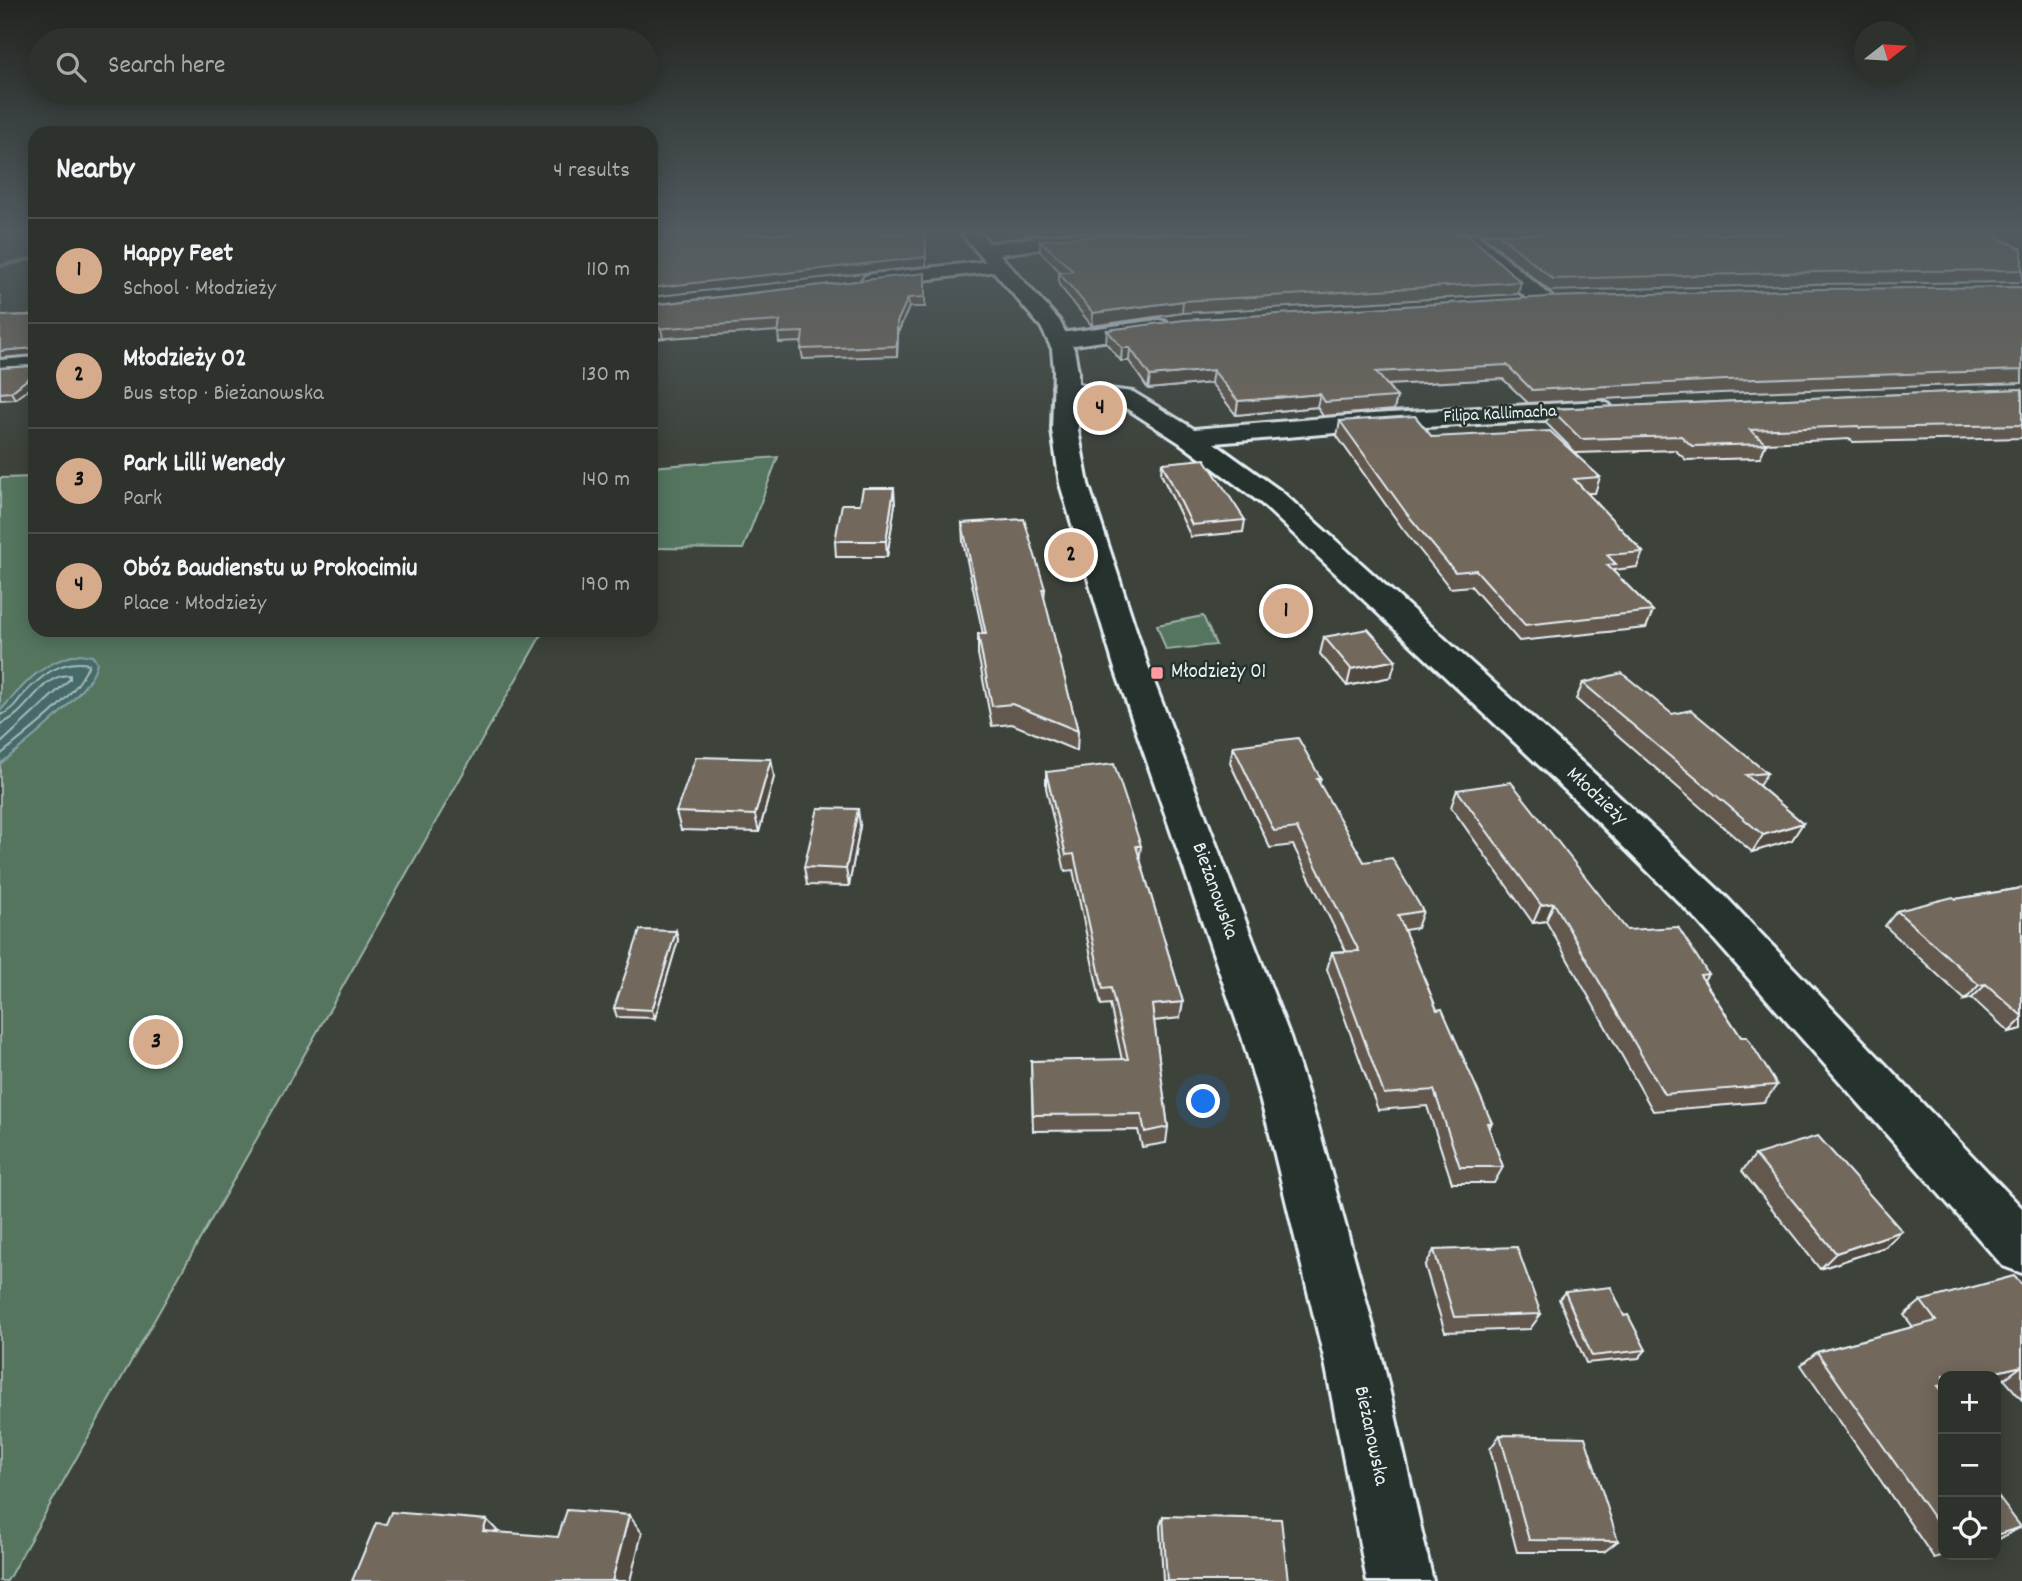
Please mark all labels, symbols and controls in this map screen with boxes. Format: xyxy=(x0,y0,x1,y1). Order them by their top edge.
north arrow xyxy=(1854,21,1917,84)
search box xyxy=(28,28,658,105)
icon: search xyxy=(52,48,90,86)
text: Search here xyxy=(108,48,226,85)
text: Nearby xyxy=(56,150,134,193)
text: 4 results xyxy=(553,155,630,188)
text: Happy Feet xyxy=(123,236,233,273)
text: 1 xyxy=(76,254,82,287)
text: 110 m xyxy=(586,254,630,287)
text: School · Młodzieży xyxy=(123,273,276,306)
text: Młodzieży 02 xyxy=(123,341,247,378)
text: 2 xyxy=(74,359,84,392)
text: 130 m xyxy=(581,359,630,392)
text: Bus stop · Bieżanowska xyxy=(123,378,324,411)
pin: 4 xyxy=(1077,382,1123,434)
street label: Filipa Kallimacha xyxy=(1443,400,1558,430)
text: Park Lilli Wenedy xyxy=(123,446,284,483)
text: 3 xyxy=(74,464,84,497)
text: 140 m xyxy=(582,464,630,497)
text: Park xyxy=(123,483,162,516)
pin: 2 xyxy=(1048,529,1094,581)
text: Obóz Baudienstu w Prokocimiu xyxy=(123,551,417,588)
text: 4 xyxy=(74,569,84,602)
text: 190 m xyxy=(581,569,630,602)
pin: 1 xyxy=(1263,585,1309,637)
text: Place · Młodzieży xyxy=(123,588,266,621)
place label: Młodzieży 01 xyxy=(1171,658,1266,688)
marker: Młodzieży 01 xyxy=(1149,665,1165,681)
street label: Młodzieży xyxy=(1559,761,1634,834)
street label: Bieżanowska xyxy=(1183,839,1246,945)
pin: 3 xyxy=(133,1016,179,1068)
your location xyxy=(1186,1084,1220,1118)
map controls xyxy=(1938,1371,2001,1560)
button: + xyxy=(1938,1371,2001,1434)
street label: Bieżanowska xyxy=(1345,1384,1395,1490)
button: − xyxy=(1938,1434,2001,1497)
button: locate xyxy=(1938,1497,2001,1560)

